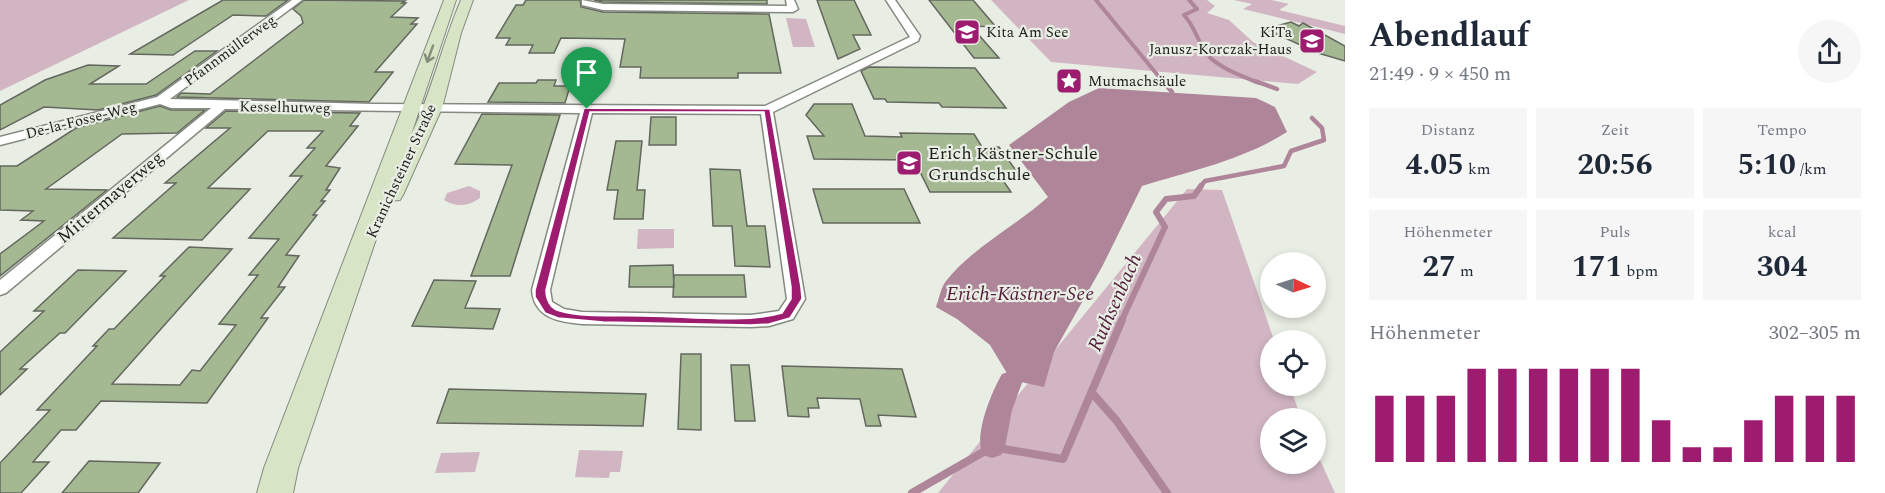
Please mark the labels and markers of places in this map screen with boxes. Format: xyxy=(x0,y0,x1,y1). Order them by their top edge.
school or university icon: Kita Am See xyxy=(952,17,982,47)
place label: Kita Am See xyxy=(986,21,1068,44)
place label: KiTa Janusz-Korczak-Haus xyxy=(1149,21,1293,61)
school or university icon: KiTa Janusz-Korczak-Haus xyxy=(1297,26,1327,56)
pin xyxy=(561,47,612,109)
place icon: Mutmachsäule xyxy=(1054,66,1084,96)
place label: Mutmachsäule xyxy=(1088,70,1186,93)
place label: Erich Kästner-Schule Grundschule xyxy=(928,140,1098,188)
school or university icon: Erich Kästner-Schule Grundschule xyxy=(894,148,924,178)

